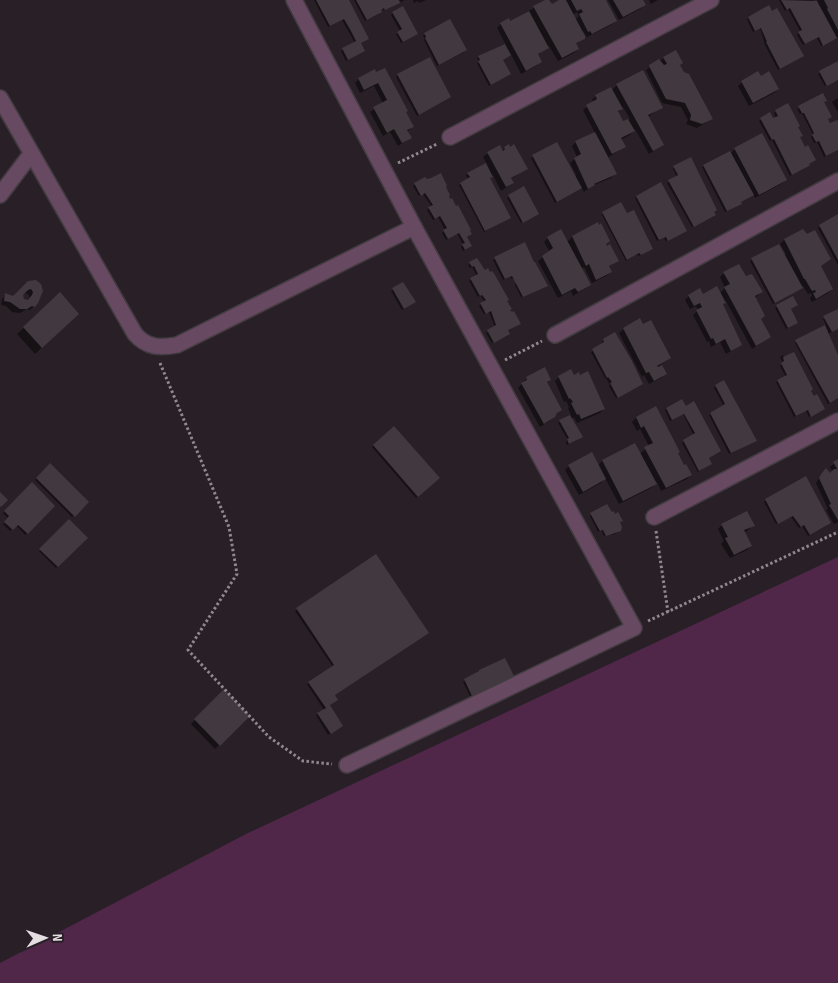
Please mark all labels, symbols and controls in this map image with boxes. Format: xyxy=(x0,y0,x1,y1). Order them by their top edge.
north arrow xyxy=(20,913,70,963)
text: N xyxy=(49,934,66,942)

